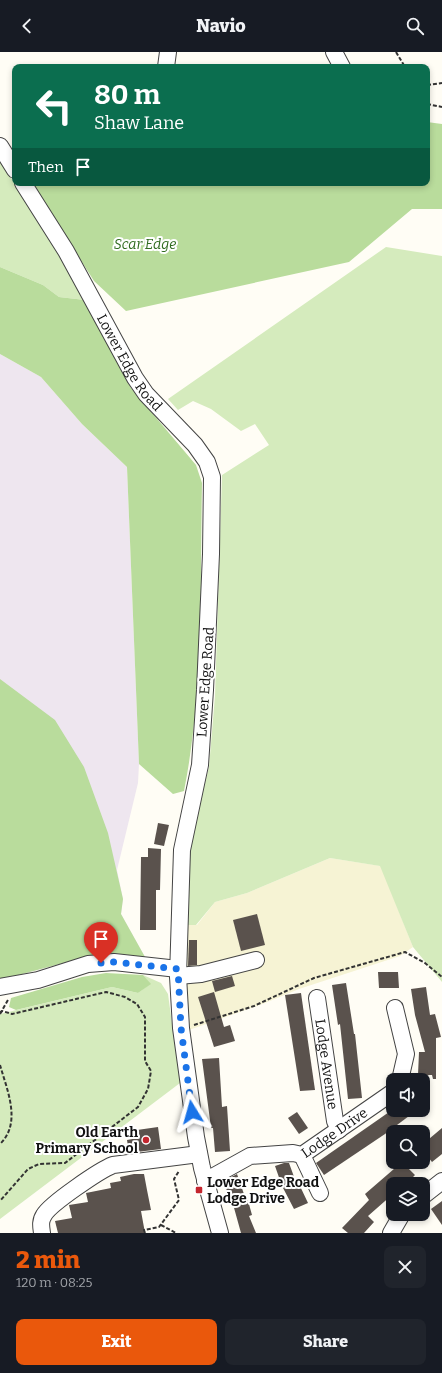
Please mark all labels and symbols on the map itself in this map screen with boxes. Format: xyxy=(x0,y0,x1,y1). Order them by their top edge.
park label: Scar Edge xyxy=(114,236,176,253)
street label: Lower Edge Road xyxy=(93,311,166,415)
street label: Lower Edge Road xyxy=(193,626,218,738)
pin xyxy=(84,922,118,963)
street label: Lodge Avenue xyxy=(311,1018,341,1111)
position arrow xyxy=(171,1091,213,1133)
street label: Lodge Drive xyxy=(298,1104,371,1162)
place label: Old Earth Primary School xyxy=(35,1124,139,1157)
marker: Old Earth Primary School xyxy=(141,1135,151,1145)
place label: Lower Edge Road Lodge Drive xyxy=(207,1174,320,1207)
marker: Lower Edge Road Lodge Drive xyxy=(194,1185,204,1195)

